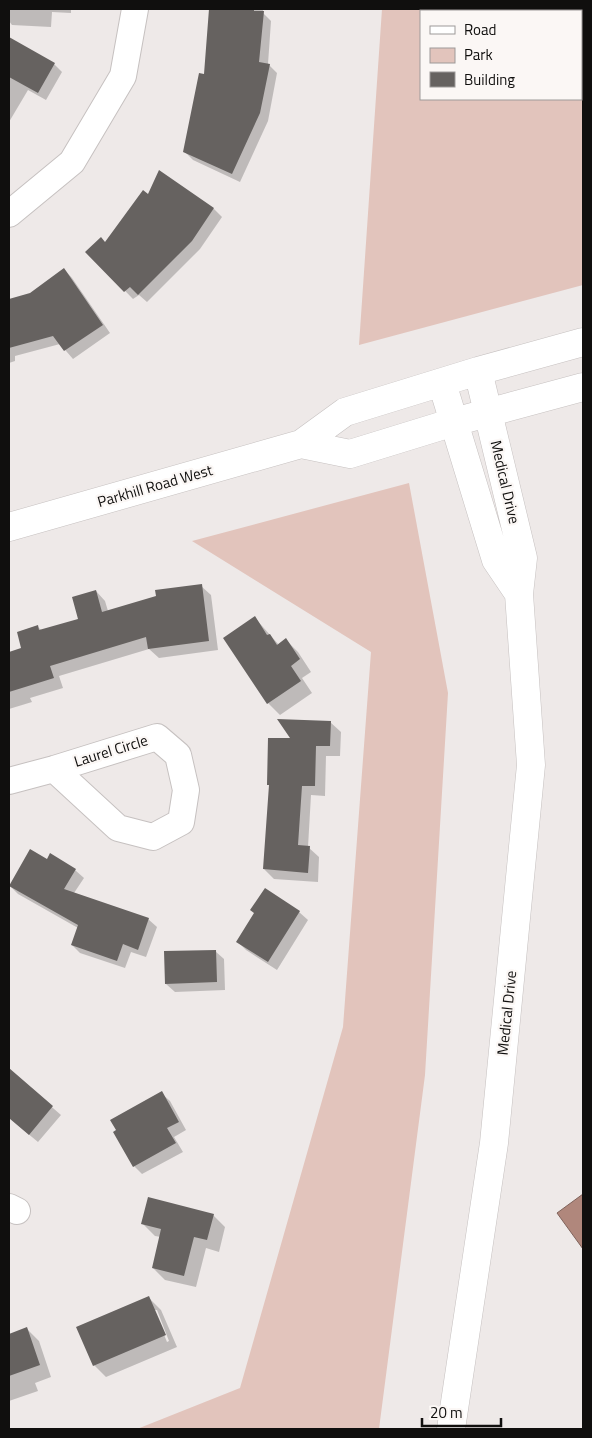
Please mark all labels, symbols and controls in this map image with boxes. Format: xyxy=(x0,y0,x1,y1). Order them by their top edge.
legend xyxy=(420,10,582,100)
text: Road xyxy=(464,18,496,41)
text: Park xyxy=(464,43,493,66)
text: Building xyxy=(464,68,515,91)
street label: Medical Drive xyxy=(485,438,526,526)
street label: Parkhill Road West xyxy=(95,458,216,513)
street label: Laurel Circle xyxy=(71,728,151,773)
street label: Medical Drive xyxy=(491,970,522,1056)
scale bar xyxy=(422,1396,501,1428)
text: 20 m xyxy=(430,1401,463,1424)

